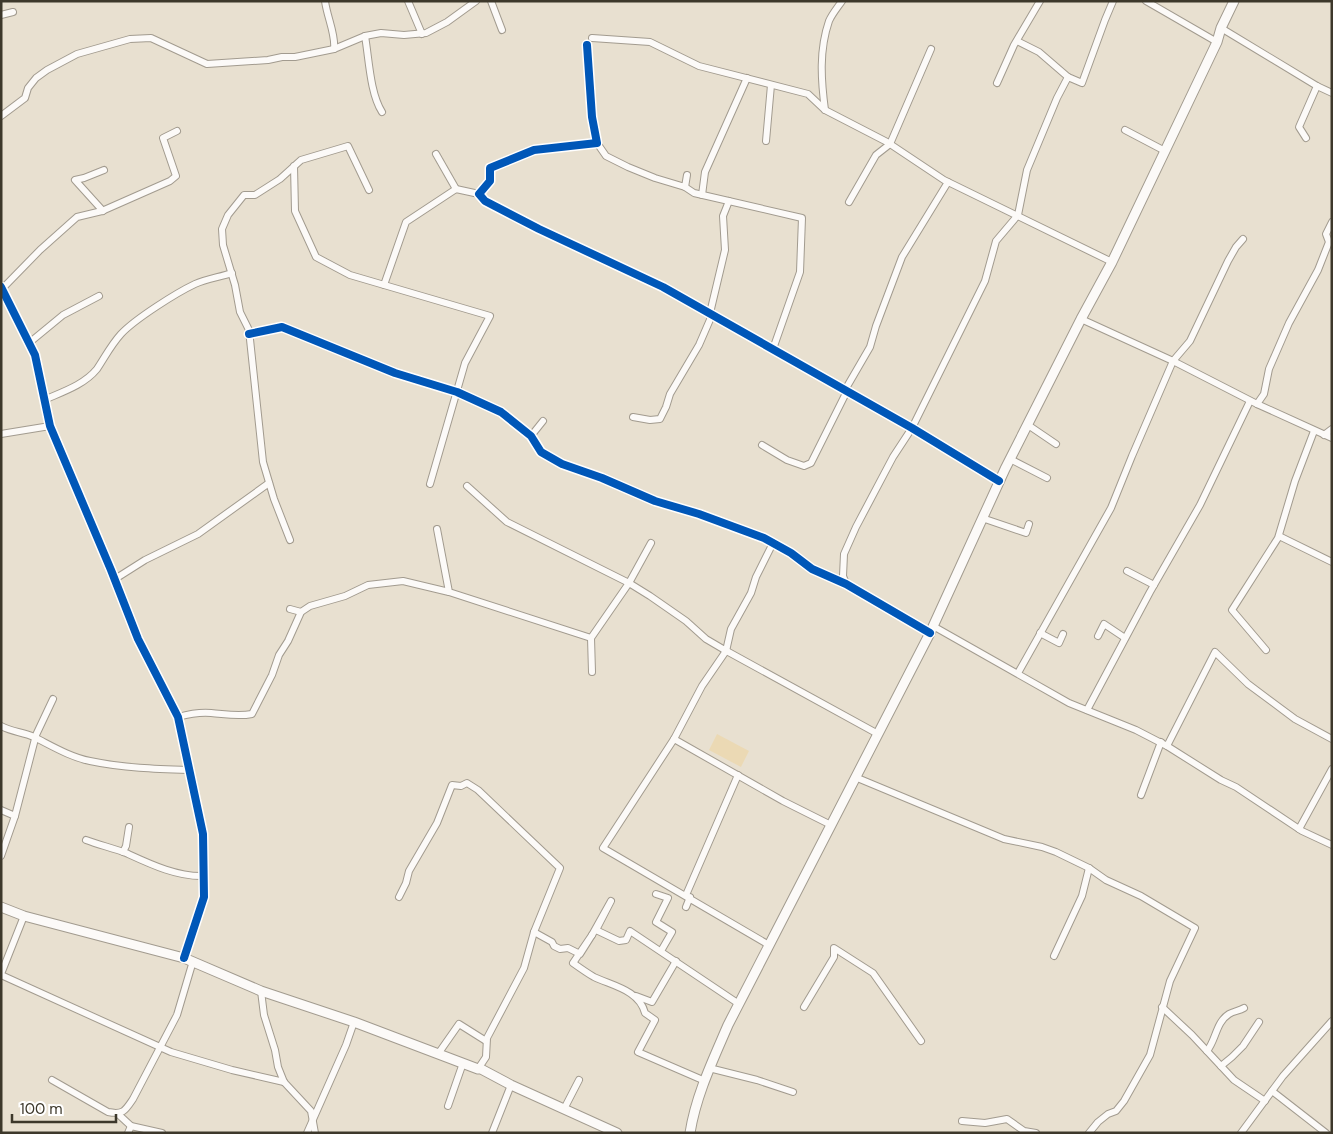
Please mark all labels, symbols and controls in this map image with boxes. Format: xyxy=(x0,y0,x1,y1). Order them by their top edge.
scale bar xyxy=(12,1092,116,1124)
text: 100 m xyxy=(20,1099,63,1119)

